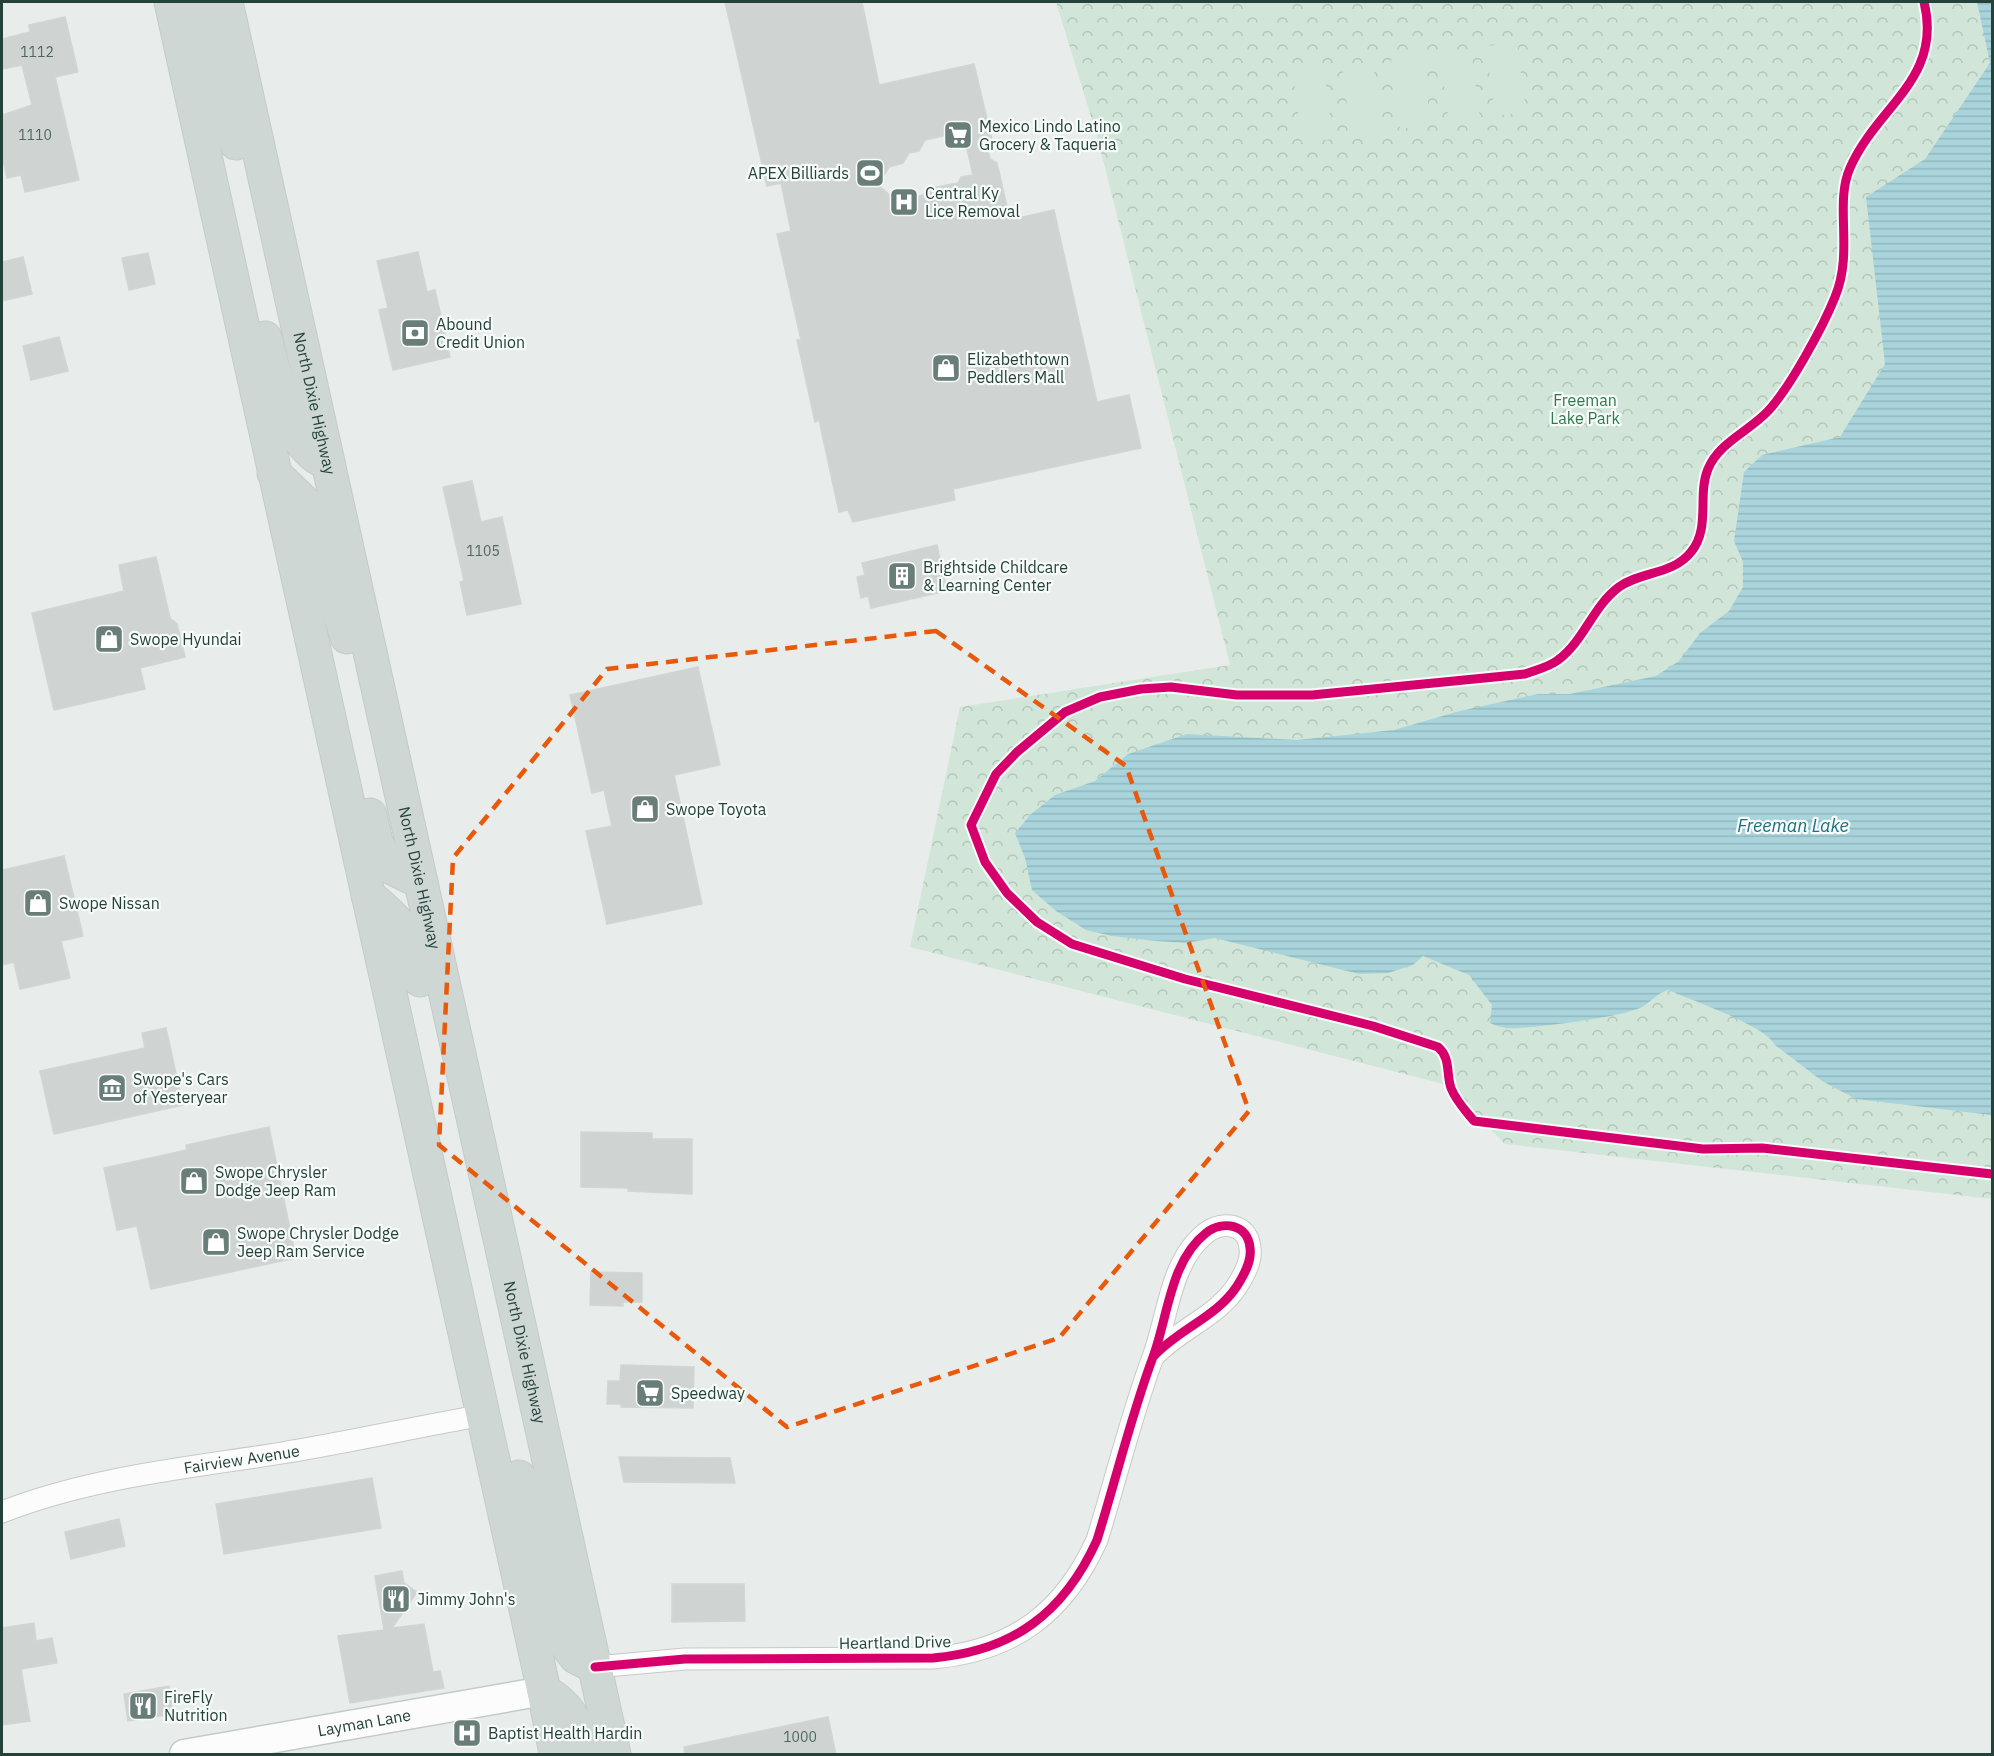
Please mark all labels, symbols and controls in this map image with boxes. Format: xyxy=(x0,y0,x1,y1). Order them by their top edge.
house number: 1112 xyxy=(20,43,54,61)
place label: Mexico Lindo Latino Grocery & Taqueria xyxy=(979,116,1121,154)
supermarket icon: Mexico Lindo Latino Grocery & Taqueria xyxy=(942,119,974,151)
house number: 1110 xyxy=(18,126,52,144)
sports icon: APEX Billiards xyxy=(854,157,886,189)
place label: APEX Billiards xyxy=(748,163,849,183)
place label: Central Ky Lice Removal xyxy=(925,183,1020,221)
hospital icon: Central Ky Lice Removal xyxy=(888,186,920,218)
place label: Abound Credit Union xyxy=(436,314,525,352)
bank icon: Abound Credit Union xyxy=(399,317,431,349)
street label: North Dixie Highway xyxy=(289,330,340,477)
place label: Elizabethtown Peddlers Mall xyxy=(967,349,1069,387)
shop icon: Elizabethtown Peddlers Mall xyxy=(930,352,962,384)
park label: Freeman Lake Park xyxy=(1550,390,1620,428)
house number: 1105 xyxy=(466,542,500,560)
place label: Brightside Childcare & Learning Center xyxy=(923,557,1068,595)
building icon: Brightside Childcare & Learning Center xyxy=(886,560,918,592)
shop icon: Swope Hyundai xyxy=(93,623,125,655)
place label: Swope Hyundai xyxy=(130,629,242,649)
shop icon: Swope Toyota xyxy=(629,793,661,825)
place label: Swope Toyota xyxy=(666,799,767,819)
street label: North Dixie Highway xyxy=(394,805,445,951)
water label: Freeman Lake xyxy=(1737,814,1849,837)
shop icon: Swope Nissan xyxy=(22,887,54,919)
place label: Swope Nissan xyxy=(59,893,160,913)
place label: Swope's Cars of Yesteryear xyxy=(133,1069,229,1107)
museum icon: Swope's Cars of Yesteryear xyxy=(96,1072,128,1104)
place label: Swope Chrysler Dodge Jeep Ram xyxy=(215,1162,336,1200)
shop icon: Swope Chrysler Dodge Jeep Ram xyxy=(178,1165,210,1197)
place label: Swope Chrysler Dodge Jeep Ram Service xyxy=(237,1223,399,1261)
shop icon: Swope Chrysler Dodge Jeep Ram Service xyxy=(200,1226,232,1258)
street label: North Dixie Highway xyxy=(500,1279,551,1426)
supermarket icon: Speedway xyxy=(634,1377,666,1409)
place label: Speedway xyxy=(671,1383,745,1403)
street label: Fairview Avenue xyxy=(182,1440,301,1478)
restaurant icon: Jimmy John's xyxy=(380,1583,412,1615)
place label: Jimmy John's xyxy=(417,1589,515,1609)
street label: Heartland Drive xyxy=(839,1631,952,1653)
place label: FireFly Nutrition xyxy=(164,1687,228,1725)
restaurant icon: FireFly Nutrition xyxy=(127,1690,159,1722)
street label: Layman Lane xyxy=(316,1704,413,1740)
hospital icon: Baptist Health Hardin xyxy=(451,1717,483,1749)
place label: Baptist Health Hardin xyxy=(488,1723,642,1743)
house number: 1000 xyxy=(783,1728,817,1746)

